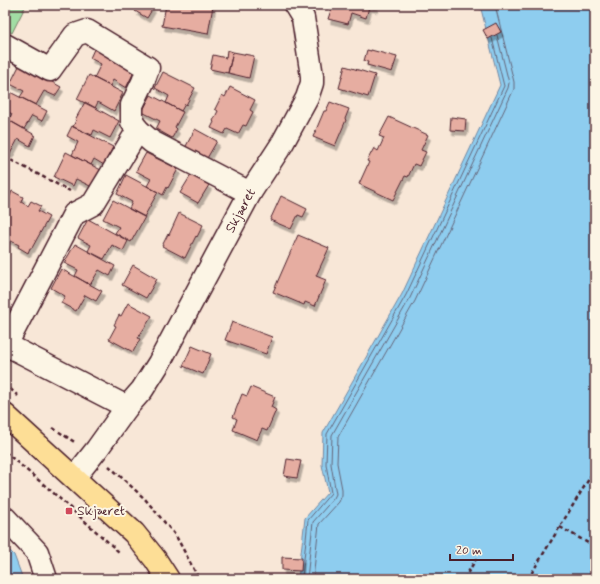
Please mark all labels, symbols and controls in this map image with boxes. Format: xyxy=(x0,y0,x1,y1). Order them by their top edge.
street label: Skjæret xyxy=(221,185,260,236)
place label: Skjæret xyxy=(77,502,125,520)
marker: Skjæret xyxy=(64,506,74,516)
scale bar xyxy=(450,536,513,562)
text: 20 m xyxy=(456,543,482,559)

